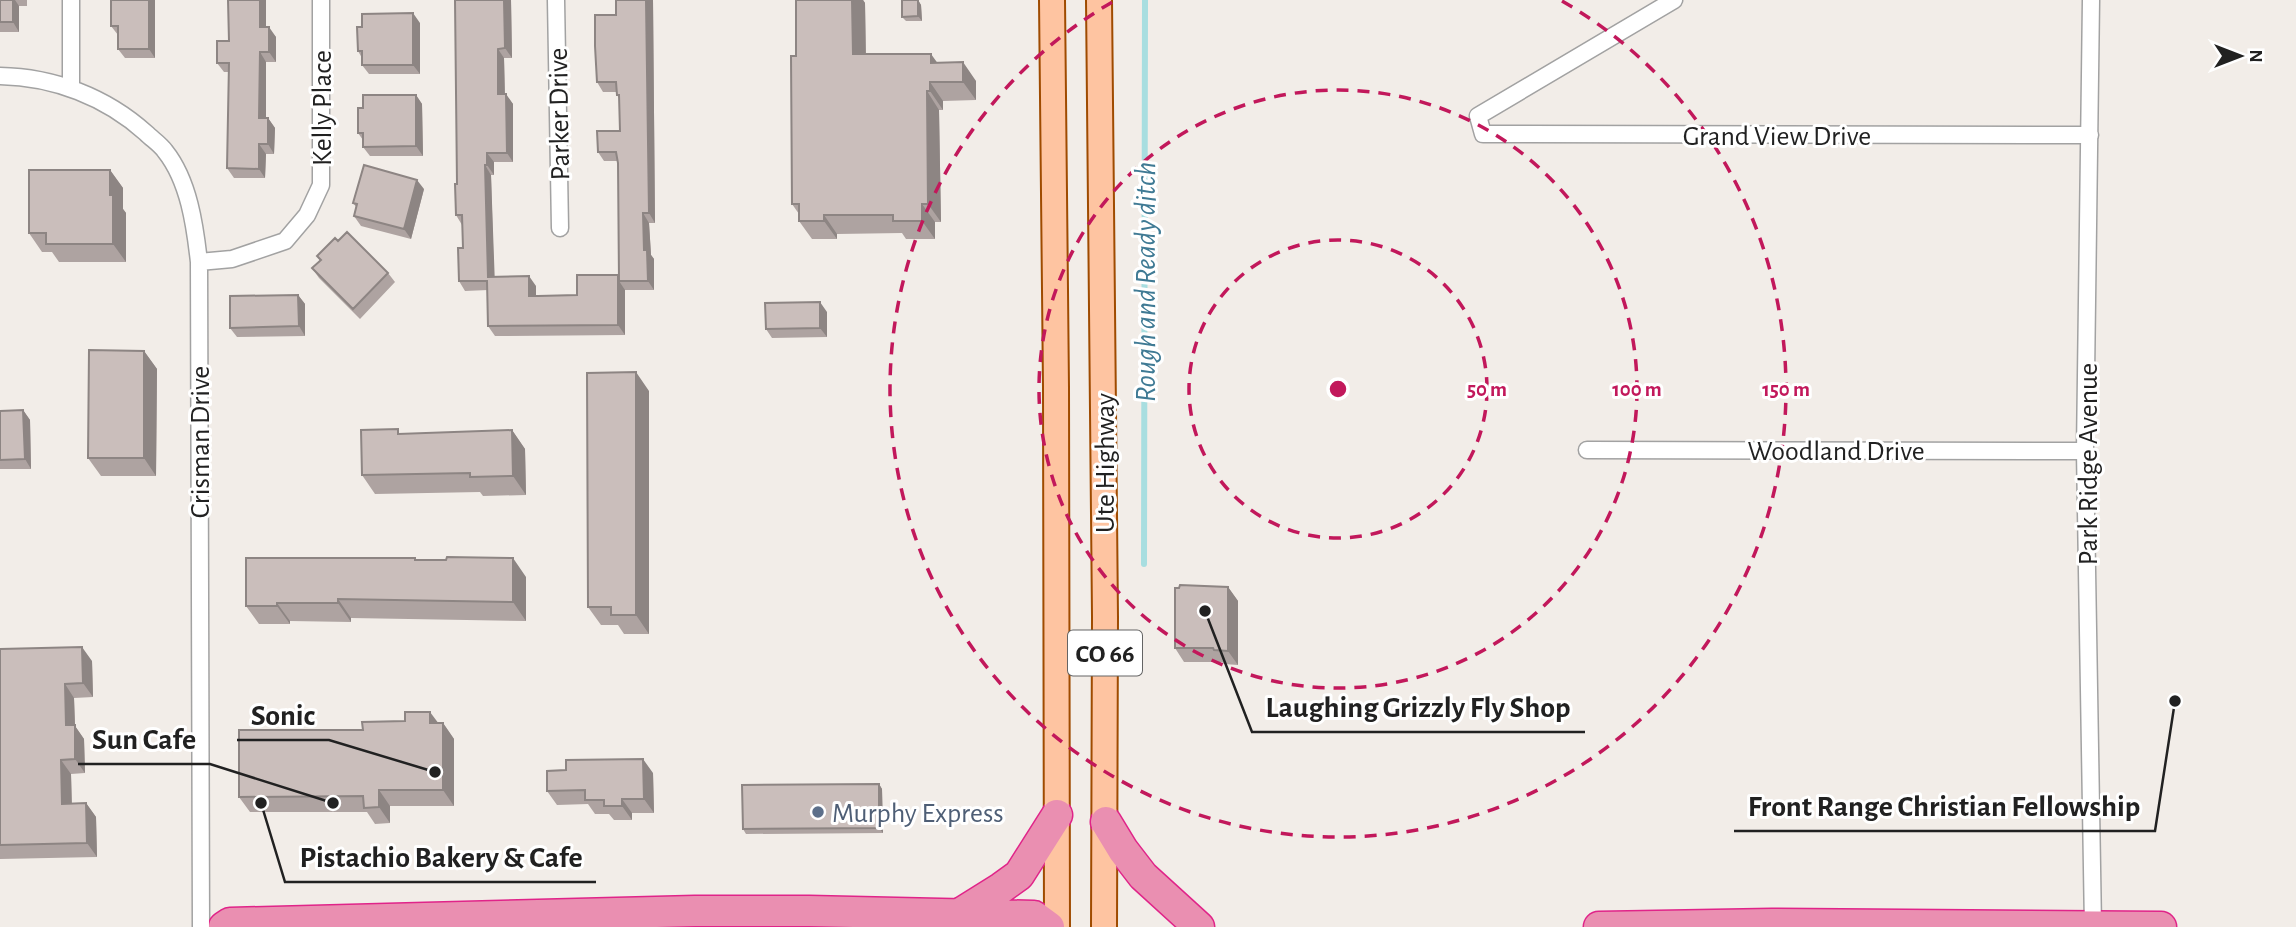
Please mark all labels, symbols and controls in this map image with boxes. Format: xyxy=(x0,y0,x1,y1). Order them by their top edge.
north arrow xyxy=(2205,21,2275,91)
street label: Parker Drive xyxy=(545,47,575,181)
text: N xyxy=(2246,49,2265,63)
street label: Kelly Place xyxy=(309,50,337,166)
street label: Grand View Drive xyxy=(1683,123,1871,151)
water label: Rough and Ready ditch xyxy=(1131,162,1161,402)
street label: Park Ridge Avenue xyxy=(2075,363,2103,565)
street label: Crisman Drive xyxy=(187,366,215,518)
centre of rings xyxy=(1326,377,1350,401)
text: 50 m xyxy=(1467,379,1507,400)
text: 100 m xyxy=(1612,379,1662,400)
text: 150 m xyxy=(1762,379,1810,400)
street label: Ute Highway xyxy=(1092,393,1120,533)
street label: Woodland Drive xyxy=(1747,438,1925,466)
road number: CO 66 xyxy=(1068,631,1142,676)
callout: Laughing Grizzly Fly Shop xyxy=(1252,681,1585,732)
callout: Sonic xyxy=(237,689,329,740)
text: Laughing Grizzly Fly Shop xyxy=(1265,693,1571,723)
text: Sonic xyxy=(251,701,316,731)
callout: Sun Cafe xyxy=(78,713,210,764)
text: Sun Cafe xyxy=(92,725,196,755)
callout: Front Range Christian Fellowship xyxy=(1734,780,2155,831)
text: Front Range Christian Fellowship xyxy=(1748,792,2140,822)
place label: Murphy Express xyxy=(832,800,1004,828)
marker: Murphy Express xyxy=(810,804,826,820)
callout: Pistachio Bakery & Cafe xyxy=(285,831,596,882)
text: Pistachio Bakery & Cafe xyxy=(299,843,583,873)

